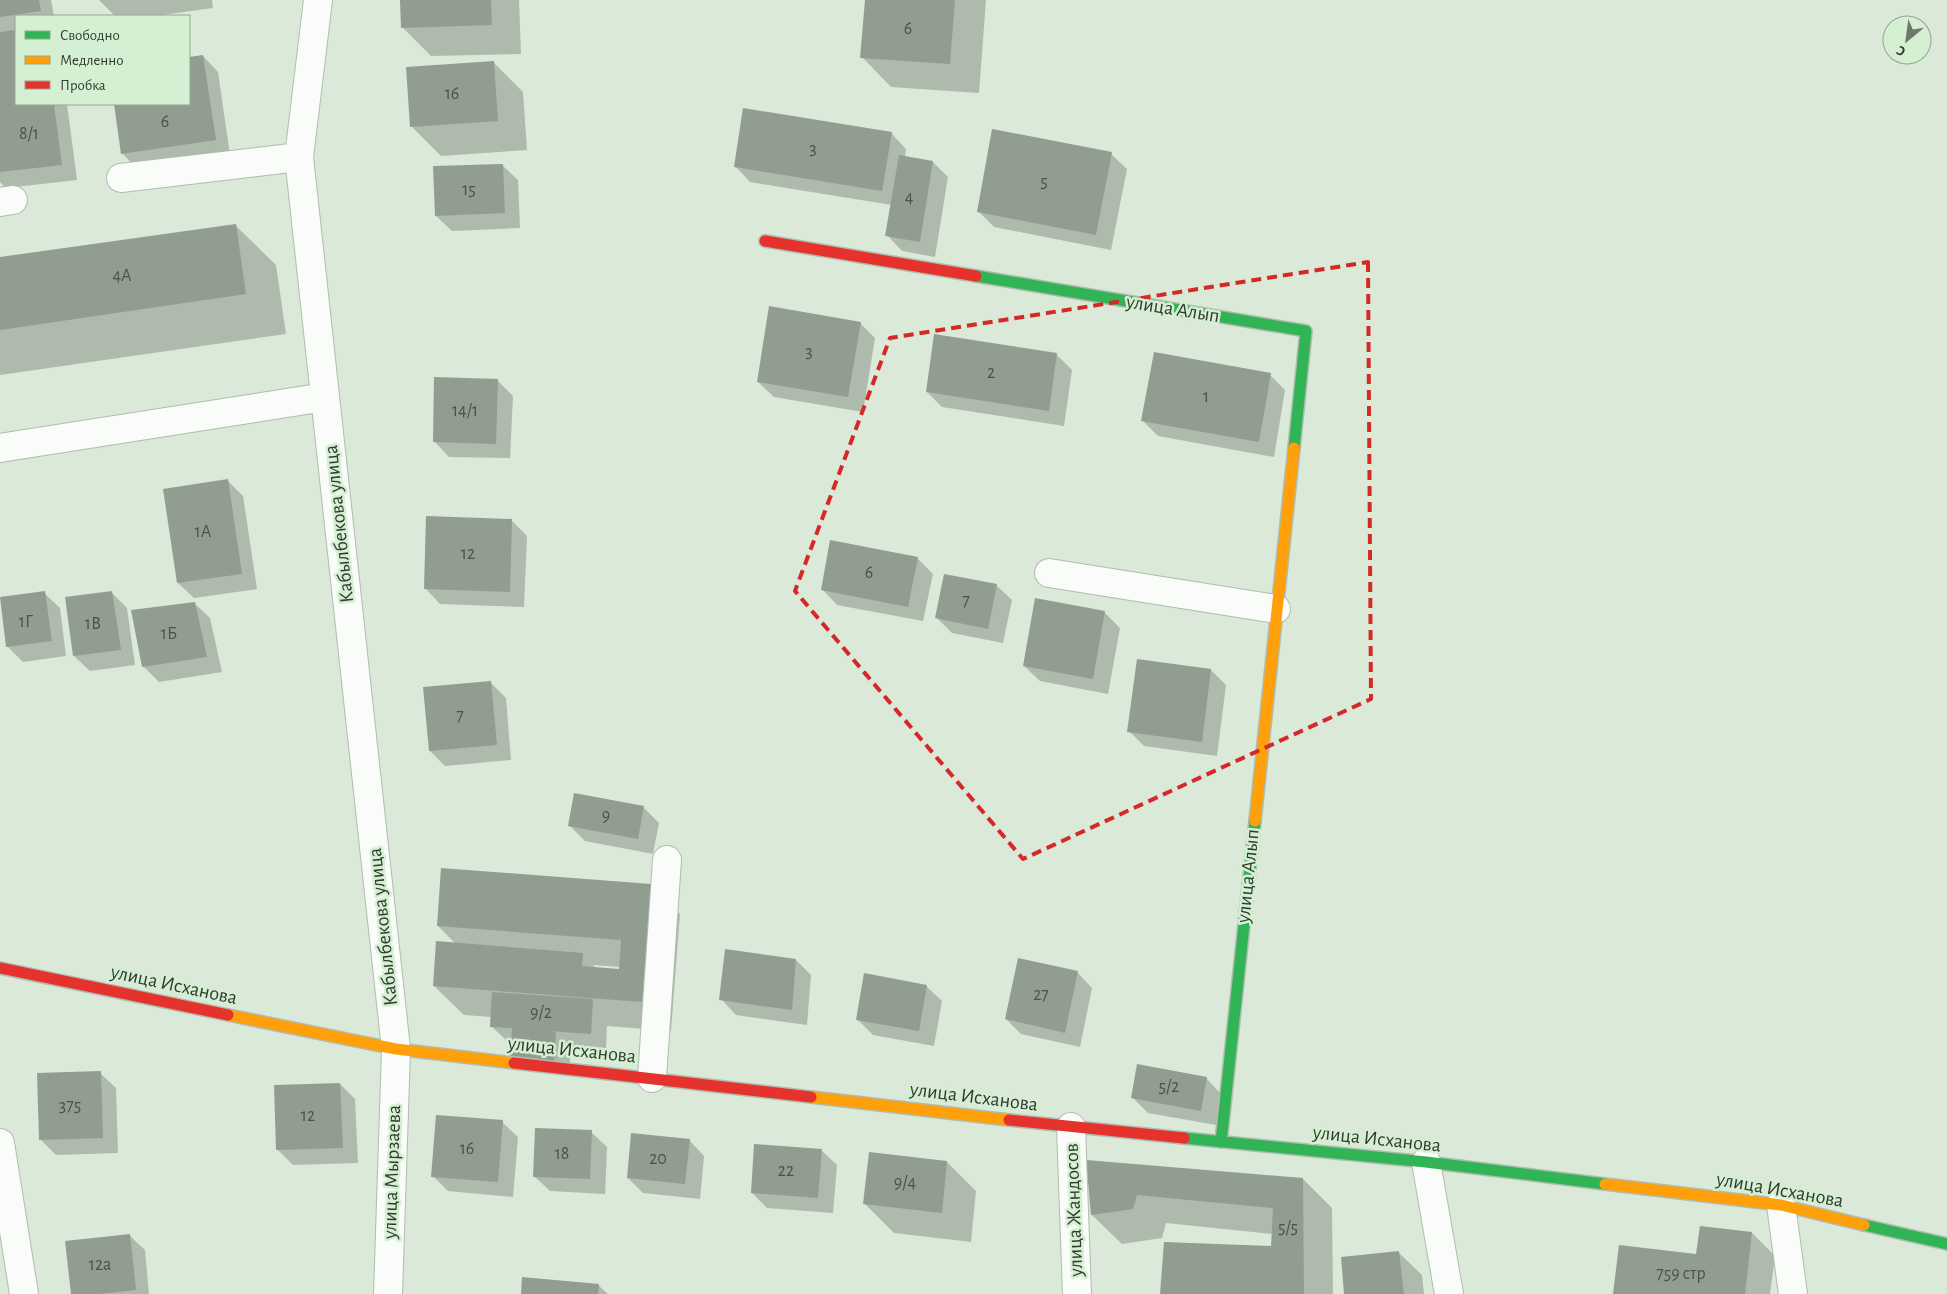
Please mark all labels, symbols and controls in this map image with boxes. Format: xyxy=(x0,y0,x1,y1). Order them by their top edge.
legend xyxy=(15,15,190,105)
north arrow xyxy=(1882,15,1932,65)
house number: 6 xyxy=(904,20,912,38)
text: Свободно xyxy=(60,28,120,43)
text: С xyxy=(1894,42,1908,58)
text: Медленно xyxy=(60,53,124,68)
text: Пробка xyxy=(60,78,106,93)
house number: 16 xyxy=(445,85,459,103)
house number: 6 xyxy=(161,113,169,131)
house number: 8/1 xyxy=(19,125,39,143)
house number: 3 xyxy=(809,140,817,158)
house number: 5 xyxy=(1040,173,1048,191)
house number: 15 xyxy=(462,181,476,199)
house number: 4 xyxy=(905,189,914,207)
house number: 4А xyxy=(112,267,132,285)
street label: улица Алып xyxy=(1124,292,1221,326)
house number: 3 xyxy=(805,343,813,361)
house number: 2 xyxy=(987,364,995,382)
house number: 1 xyxy=(1203,388,1209,406)
house number: 14/1 xyxy=(452,402,478,420)
street label: Кабылбекова улица xyxy=(321,444,357,604)
house number: 1А xyxy=(195,523,212,541)
house number: 12 xyxy=(461,545,475,563)
house number: 6 xyxy=(865,564,873,582)
house number: 7 xyxy=(962,592,970,610)
house number: 1Г xyxy=(19,613,33,631)
house number: 1В xyxy=(85,615,101,633)
house number: 1Б xyxy=(161,625,177,643)
house number: 7 xyxy=(456,707,464,725)
house number: 9 xyxy=(602,807,610,825)
street label: улица Алып xyxy=(1233,828,1263,925)
street label: Кабылбекова улица xyxy=(365,847,401,1007)
street label: улица Исханова xyxy=(108,962,239,1008)
house number: 27 xyxy=(1033,986,1049,1004)
house number: 9/2 xyxy=(530,1004,552,1022)
street label: улица Исханова xyxy=(506,1033,637,1067)
house number: 5/2 xyxy=(1159,1078,1179,1096)
street label: улица Исханова xyxy=(908,1079,1039,1115)
house number: 375 xyxy=(59,1097,81,1115)
street label: улица Мырзаева xyxy=(380,1105,404,1240)
house number: 12 xyxy=(301,1107,315,1125)
street label: улица Исханова xyxy=(1311,1122,1442,1156)
house number: 16 xyxy=(460,1140,474,1158)
street label: улица Жандосов xyxy=(1062,1143,1086,1278)
house number: 18 xyxy=(555,1145,569,1163)
house number: 20 xyxy=(649,1150,667,1168)
house number: 22 xyxy=(778,1162,794,1180)
street label: улица Исханова xyxy=(1714,1169,1845,1211)
house number: 9/4 xyxy=(894,1174,916,1192)
house number: 5/5 xyxy=(1278,1219,1298,1237)
house number: 12а xyxy=(89,1256,111,1274)
house number: 759 стр xyxy=(1656,1265,1706,1283)

